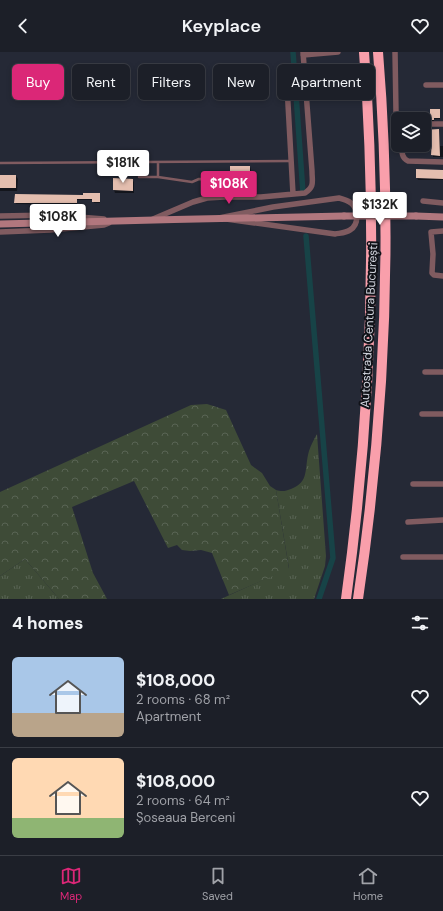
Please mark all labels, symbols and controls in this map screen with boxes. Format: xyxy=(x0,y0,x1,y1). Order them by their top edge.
text: Keyplace xyxy=(182,14,261,38)
icon: back xyxy=(12,15,34,37)
icon: heart xyxy=(409,15,431,37)
chip: Buy xyxy=(12,64,64,100)
chip: Rent xyxy=(72,64,130,100)
chip: Filters xyxy=(138,64,205,100)
chip: New xyxy=(213,64,269,100)
chip: Apartment xyxy=(277,64,375,100)
map controls xyxy=(391,112,431,152)
button: layers xyxy=(391,112,431,152)
pin: $181K xyxy=(95,150,151,184)
text: $181K xyxy=(106,154,140,171)
pin: $108K xyxy=(201,171,257,205)
text: $108K xyxy=(210,175,248,192)
pin: $132K xyxy=(352,192,408,226)
text: $132K xyxy=(362,196,398,213)
pin: $108K xyxy=(30,204,86,238)
text: $108K xyxy=(39,208,77,225)
street label: Autostrada Centura București xyxy=(357,242,381,408)
text: 4 homes xyxy=(12,612,83,634)
icon: filters xyxy=(409,612,431,634)
text: $108,000 xyxy=(136,669,215,691)
icon: home xyxy=(44,673,92,721)
icon: heart xyxy=(409,686,431,708)
text: 2 rooms · 68 m² xyxy=(136,691,230,708)
text: Apartment xyxy=(136,708,201,725)
text: $108,000 xyxy=(136,770,215,792)
icon: home xyxy=(44,774,92,822)
icon: heart xyxy=(409,787,431,809)
text: 2 rooms · 64 m² xyxy=(136,792,230,809)
text: Șoseaua Berceni xyxy=(136,809,235,826)
tab: Map xyxy=(60,865,82,903)
tab: Saved xyxy=(202,865,233,903)
tab: Home xyxy=(353,865,383,903)

